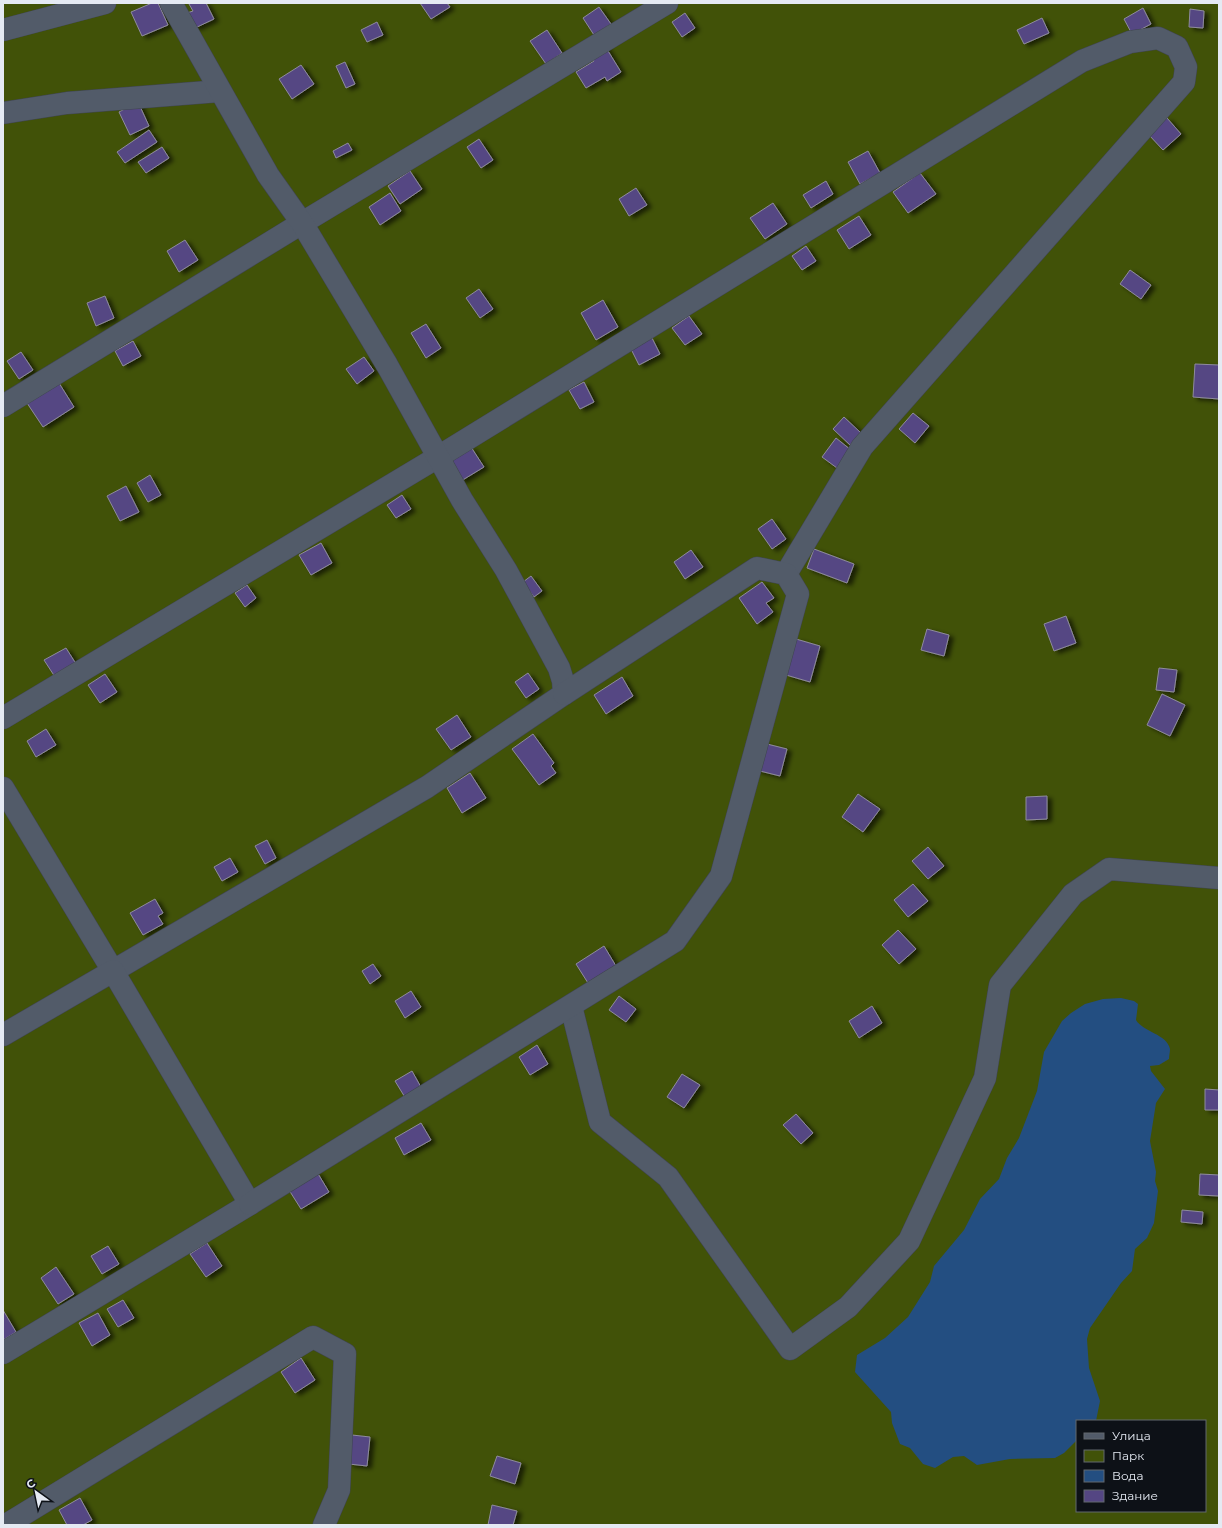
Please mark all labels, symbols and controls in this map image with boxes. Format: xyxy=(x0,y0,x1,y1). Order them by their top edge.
legend xyxy=(1076,1420,1206,1512)
text: Улица xyxy=(1112,1428,1151,1443)
text: Парк xyxy=(1112,1448,1144,1463)
text: Вода xyxy=(1112,1468,1143,1483)
north arrow xyxy=(16,1472,56,1512)
text: С xyxy=(23,1476,38,1492)
text: Здание xyxy=(1112,1488,1158,1503)

